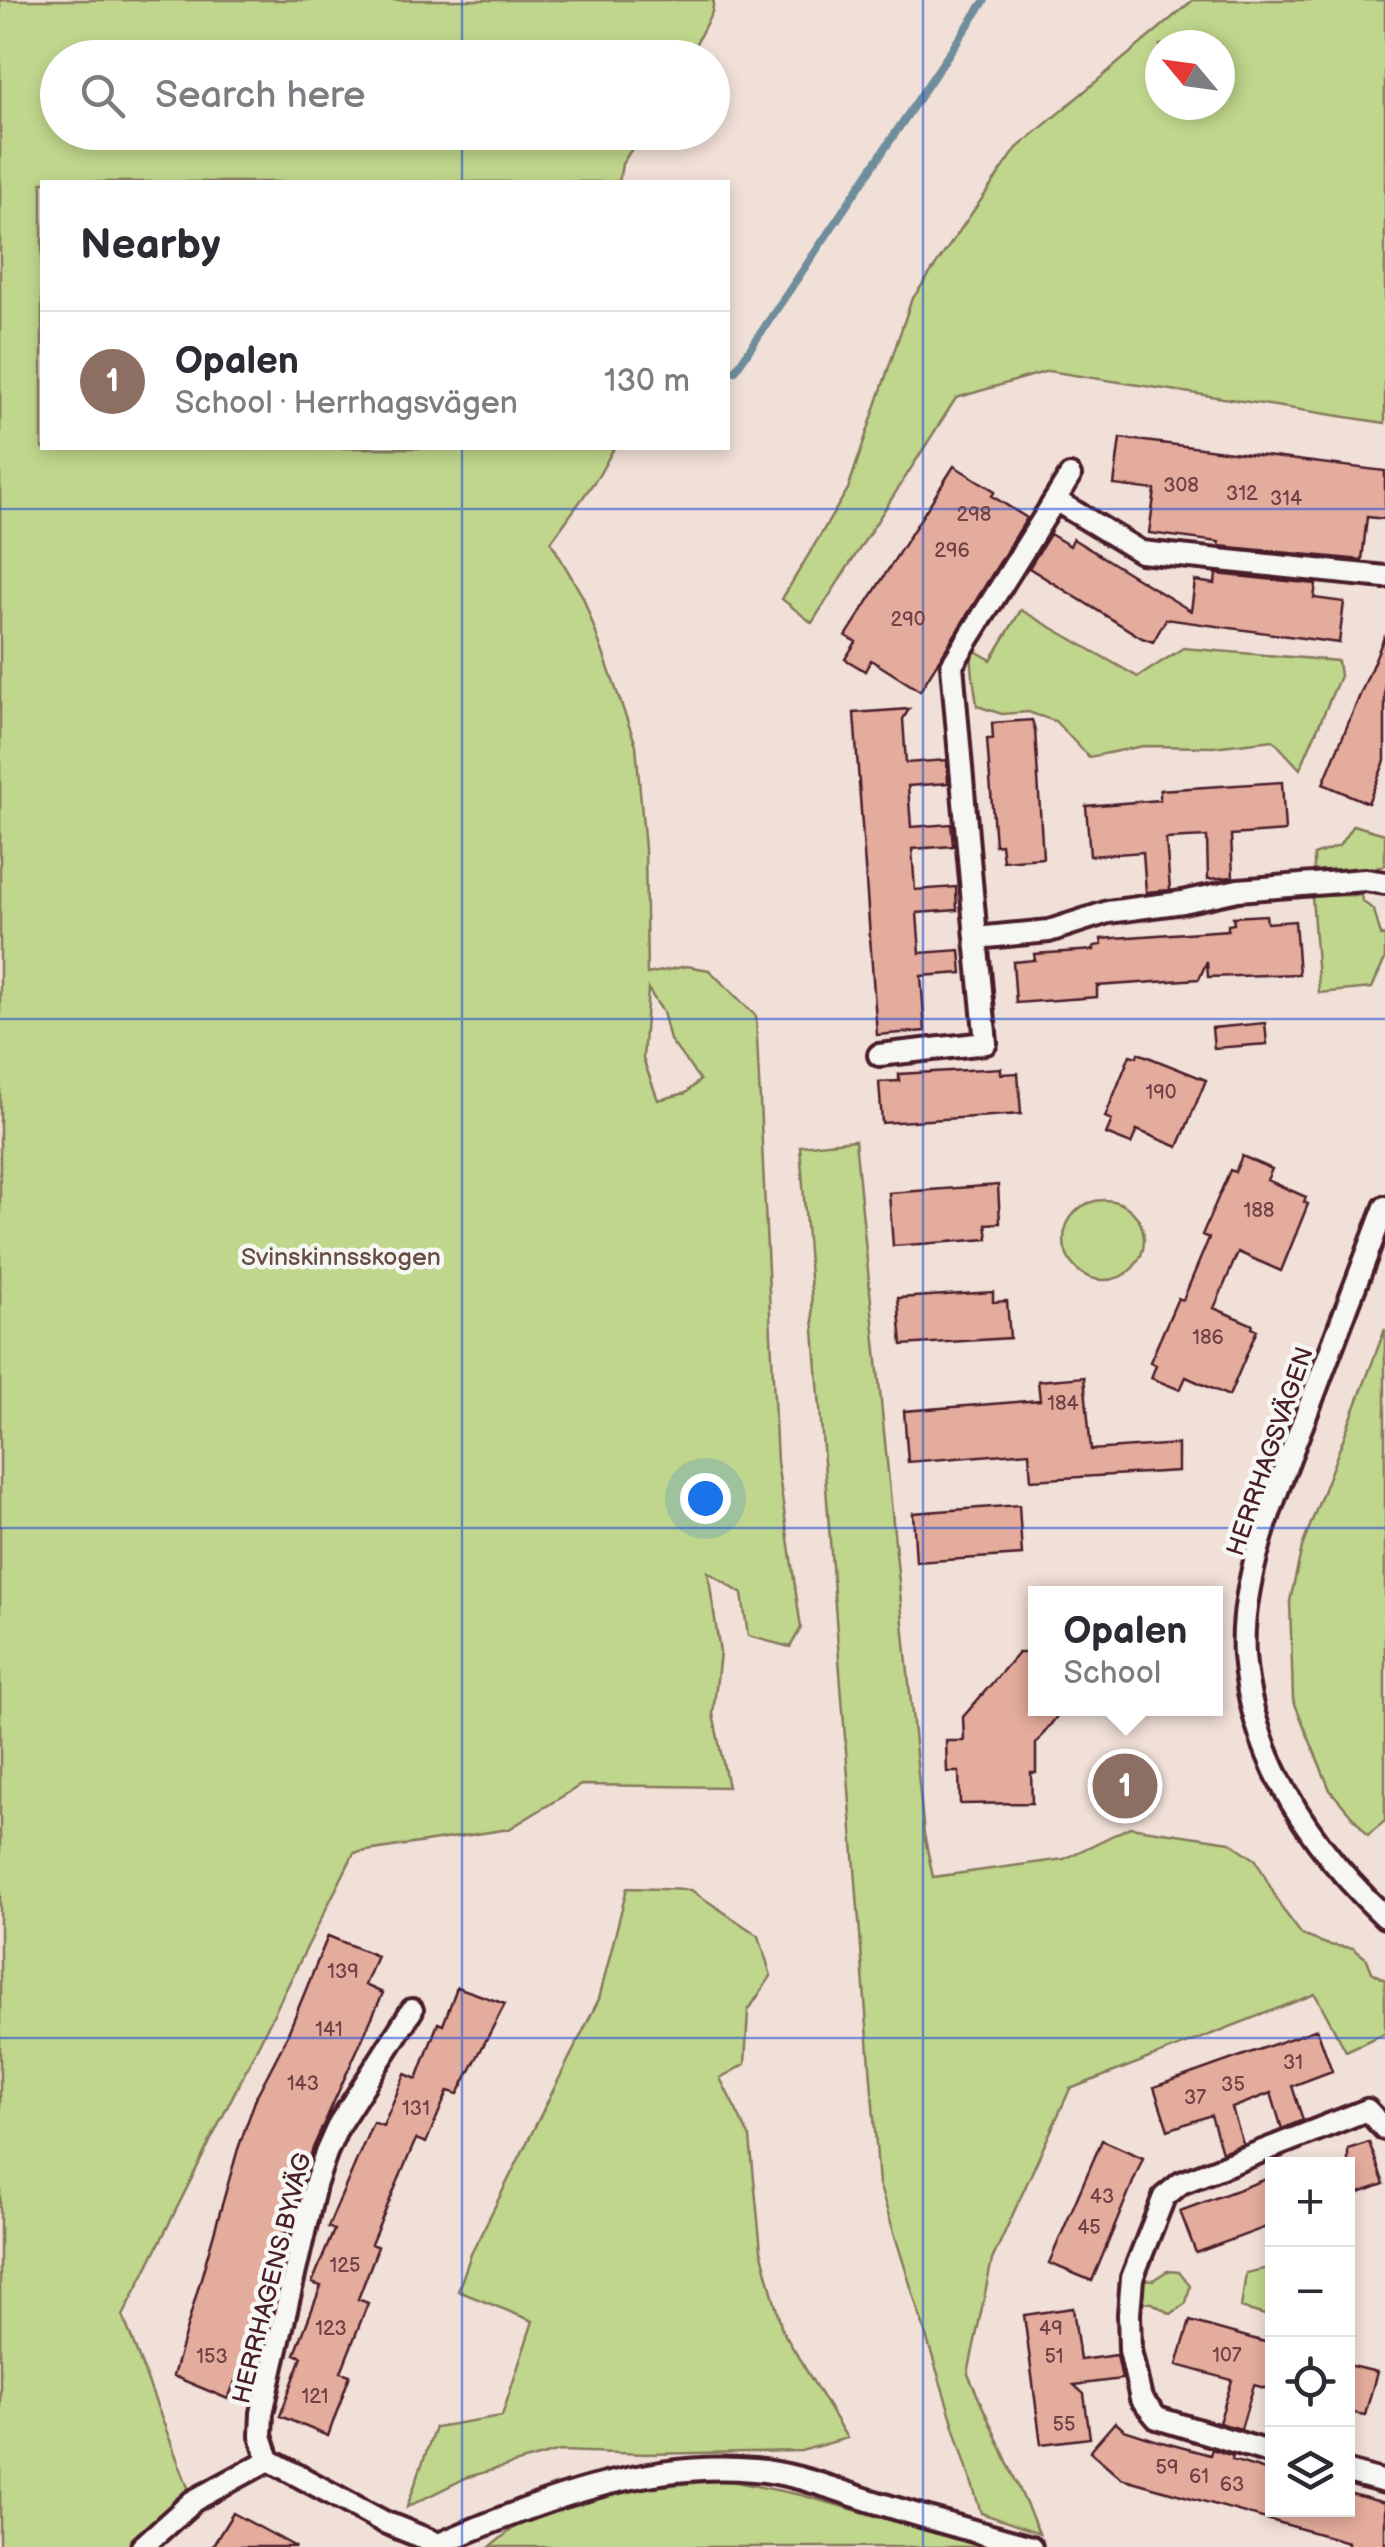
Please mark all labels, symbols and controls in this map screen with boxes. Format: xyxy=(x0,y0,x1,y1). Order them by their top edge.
north arrow xyxy=(1145,30,1235,120)
search box xyxy=(40,40,730,150)
icon: search xyxy=(75,68,130,123)
text: Search here xyxy=(155,73,366,118)
text: Nearby xyxy=(80,220,220,271)
text: Opalen xyxy=(175,339,299,384)
text: 1 xyxy=(106,362,119,401)
text: 130 m xyxy=(604,362,690,401)
text: School · Herrhagsvägen xyxy=(175,384,518,423)
house number: 308 xyxy=(1163,474,1199,498)
house number: 312 xyxy=(1226,482,1258,506)
house number: 314 xyxy=(1270,487,1302,511)
house number: 298 xyxy=(956,503,992,527)
house number: 296 xyxy=(934,539,970,563)
house number: 290 xyxy=(890,608,926,632)
house number: 190 xyxy=(1145,1081,1177,1105)
house number: 188 xyxy=(1243,1199,1275,1223)
park label: Svinskinnsskogen xyxy=(241,1242,441,1273)
house number: 186 xyxy=(1192,1326,1224,1350)
street label: HERRHAGSVÄGEN xyxy=(1220,1343,1321,1560)
house number: 184 xyxy=(1047,1392,1079,1416)
your location xyxy=(680,1473,731,1524)
popup xyxy=(1028,1586,1223,1716)
text: Opalen xyxy=(1063,1609,1188,1654)
text: School xyxy=(1063,1654,1161,1693)
pin: 1 xyxy=(1092,1748,1158,1824)
house number: 139 xyxy=(327,1960,359,1984)
house number: 141 xyxy=(315,2018,343,2042)
house number: 31 xyxy=(1283,2051,1303,2075)
house number: 143 xyxy=(287,2072,319,2096)
house number: 35 xyxy=(1221,2073,1245,2097)
house number: 37 xyxy=(1184,2086,1206,2110)
house number: 131 xyxy=(402,2097,430,2121)
street label: HERRHAGENS BYVÄG xyxy=(226,2150,319,2407)
map controls xyxy=(1265,2157,1355,2517)
button: + xyxy=(1265,2157,1355,2247)
house number: 43 xyxy=(1090,2185,1114,2209)
house number: 45 xyxy=(1077,2216,1101,2240)
button: − xyxy=(1265,2247,1355,2337)
house number: 125 xyxy=(330,2254,361,2278)
house number: 123 xyxy=(315,2317,347,2341)
house number: 49 xyxy=(1039,2317,1063,2341)
button: locate xyxy=(1265,2337,1355,2427)
house number: 107 xyxy=(1212,2344,1242,2368)
house number: 153 xyxy=(196,2345,228,2369)
house number: 51 xyxy=(1044,2345,1064,2369)
house number: 121 xyxy=(302,2385,328,2409)
house number: 55 xyxy=(1053,2413,1075,2437)
button: layers xyxy=(1265,2427,1355,2517)
house number: 59 xyxy=(1155,2456,1179,2480)
house number: 61 xyxy=(1189,2465,1209,2489)
house number: 63 xyxy=(1220,2473,1244,2497)

